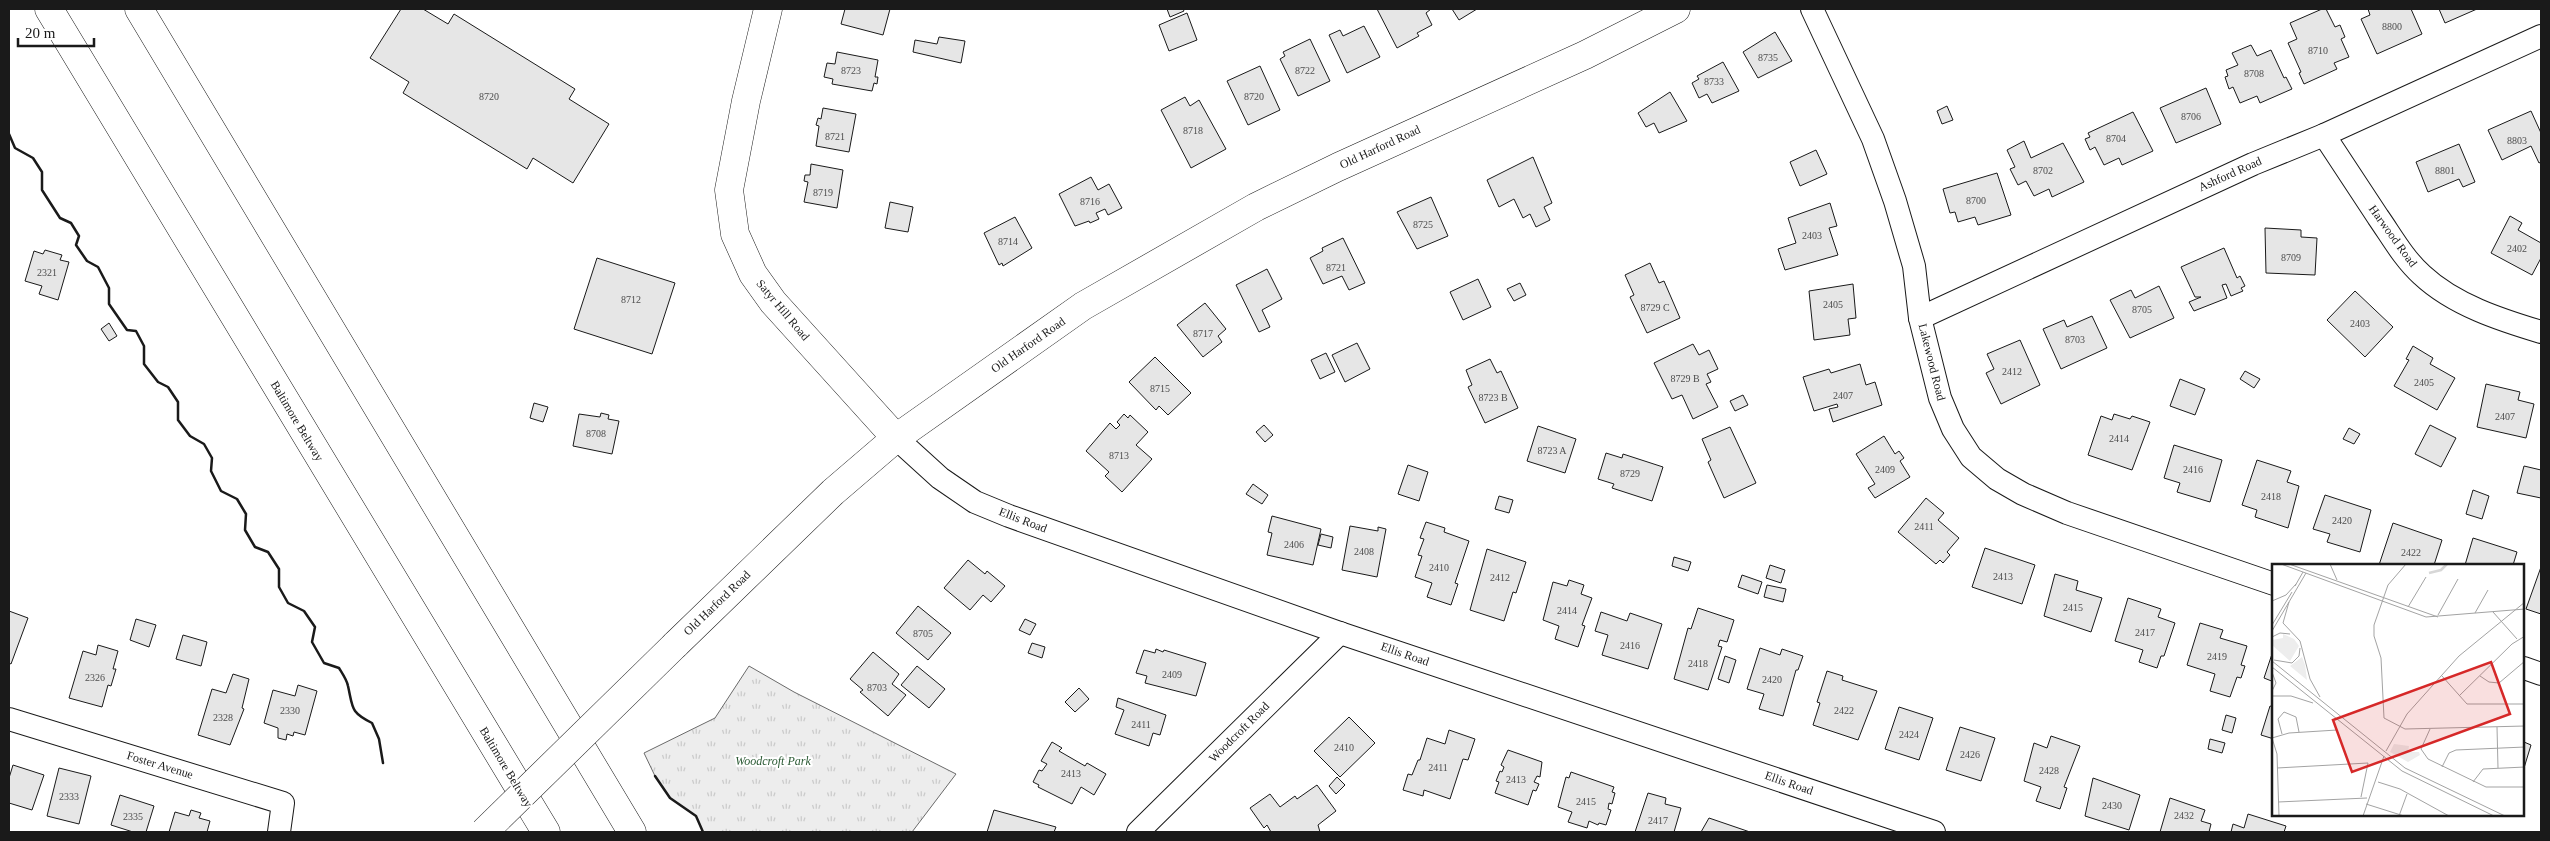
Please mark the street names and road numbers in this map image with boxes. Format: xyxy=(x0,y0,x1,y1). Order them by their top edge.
street label: Old Harford Road xyxy=(1337,122,1423,172)
street label: Ashford Road xyxy=(2196,154,2264,194)
street label: Harwood Road xyxy=(2366,202,2420,270)
street label: Satyr Hill Road xyxy=(753,277,813,343)
street label: Old Harford Road xyxy=(988,314,1068,376)
street label: Lakewood Road xyxy=(1916,322,1948,402)
street label: Baltimore Beltway xyxy=(268,378,326,464)
street label: Ellis Road xyxy=(997,504,1049,536)
street label: Old Harford Road xyxy=(681,568,753,638)
street label: Ellis Road xyxy=(1379,639,1431,669)
street label: Woodcroft Road xyxy=(1206,699,1272,765)
street label: Baltimore Beltway xyxy=(477,724,535,810)
street label: Foster Avenue xyxy=(125,748,195,782)
street label: Ellis Road xyxy=(1763,768,1815,798)

